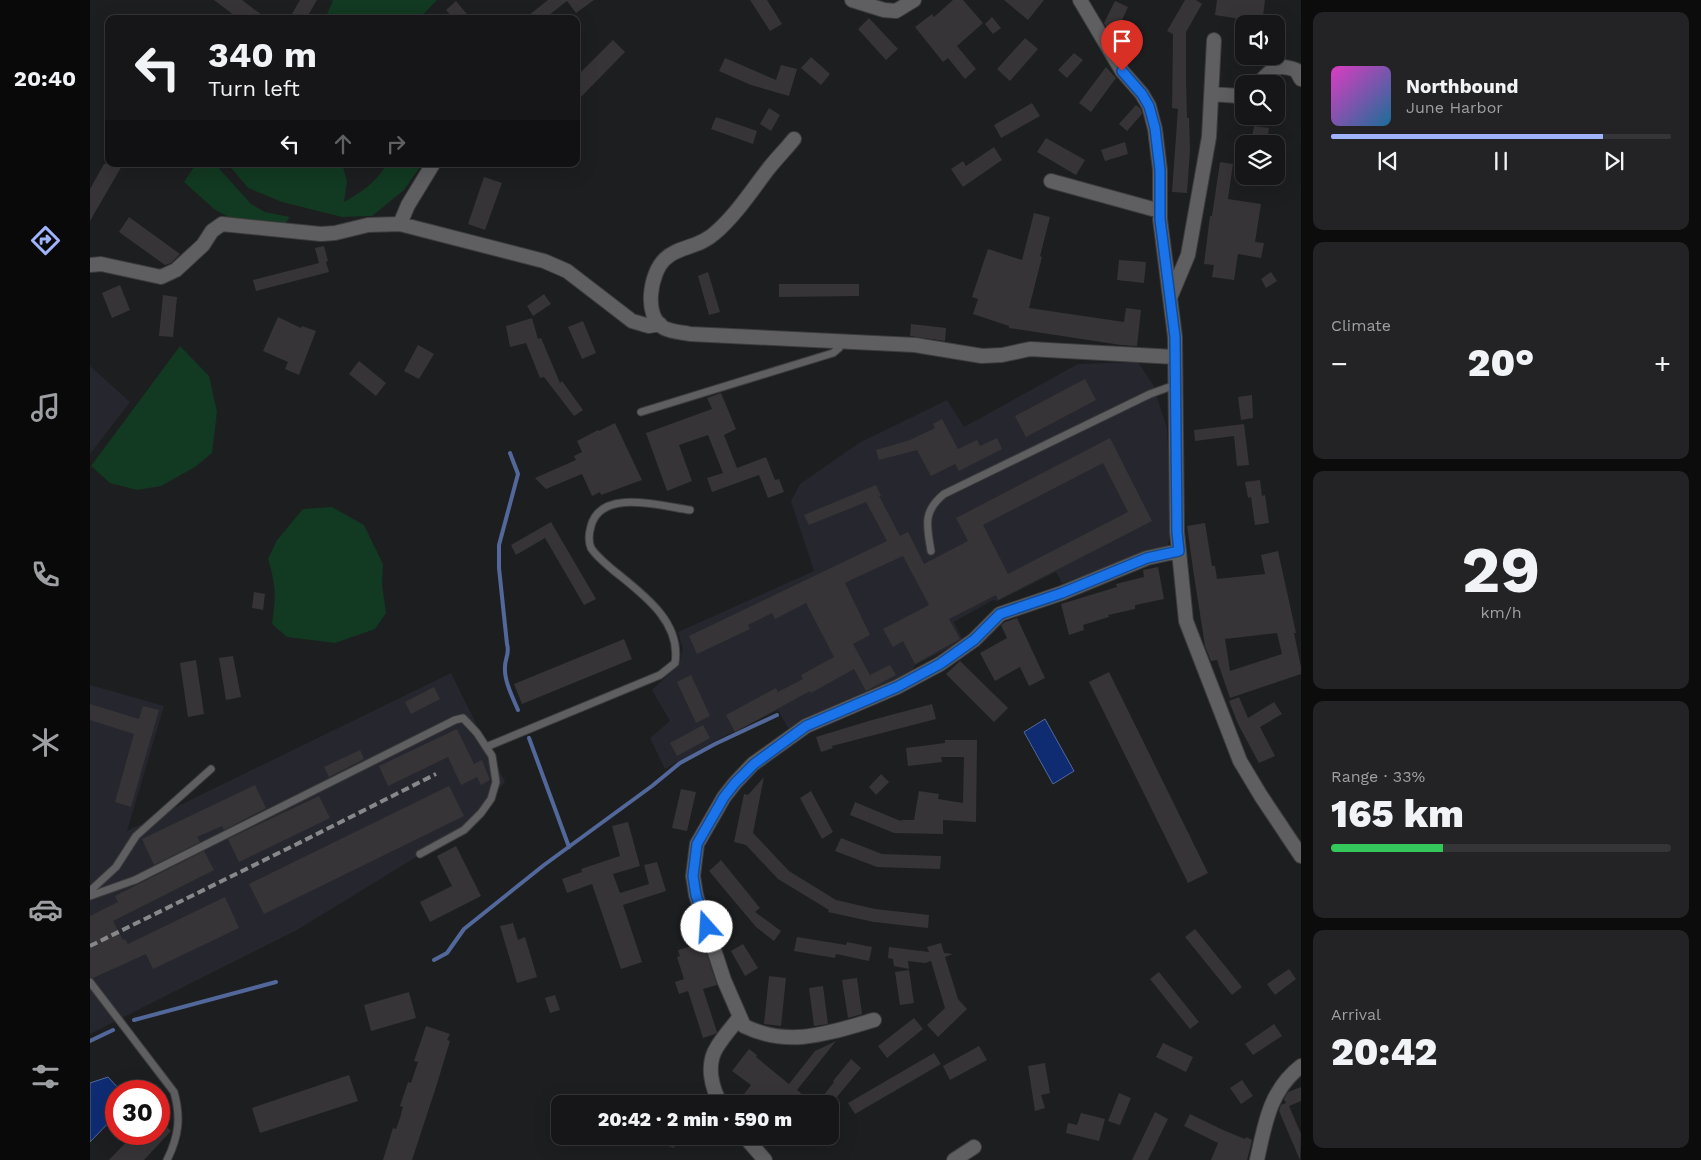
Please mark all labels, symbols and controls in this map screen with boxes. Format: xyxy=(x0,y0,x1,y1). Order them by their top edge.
map controls xyxy=(1235,15,1285,185)
button: sound xyxy=(1235,15,1285,65)
pin xyxy=(1101,20,1143,71)
icon: arrive xyxy=(1108,27,1136,55)
text: 340 m xyxy=(208,34,317,76)
icon: left xyxy=(125,35,190,100)
text: 20:40 xyxy=(14,66,76,91)
button: search xyxy=(1235,75,1285,125)
text: Northbound xyxy=(1406,75,1518,98)
text: Turn left xyxy=(208,76,300,101)
text: June Harbor xyxy=(1406,98,1503,117)
icon: left xyxy=(276,130,304,158)
icon: ahead xyxy=(329,130,357,158)
icon: right xyxy=(382,130,410,158)
button: layers xyxy=(1235,135,1285,185)
icon: previous xyxy=(1374,147,1402,175)
icon: pause xyxy=(1487,147,1515,175)
icon: next xyxy=(1600,147,1628,175)
icon: directions xyxy=(28,223,63,258)
text: Climate xyxy=(1331,316,1391,335)
text: 20° xyxy=(1468,341,1534,385)
text: − xyxy=(1331,347,1348,380)
text: + xyxy=(1654,347,1671,380)
icon: music xyxy=(28,390,63,425)
text: 29 xyxy=(1462,532,1540,608)
icon: phone xyxy=(28,557,63,592)
text: km/h xyxy=(1480,603,1522,622)
icon: climate xyxy=(28,725,63,760)
text: Range · 33% xyxy=(1331,767,1425,786)
text: 165 km xyxy=(1331,792,1464,836)
icon: car xyxy=(28,892,63,927)
position arrow xyxy=(680,900,732,952)
text: Arrival xyxy=(1331,1005,1381,1024)
text: 20:42 xyxy=(1331,1030,1437,1074)
icon: filters xyxy=(28,1059,63,1094)
speed limit sign: 30 xyxy=(105,1080,170,1145)
text: 20:42 · 2 min · 590 m xyxy=(598,1108,792,1131)

